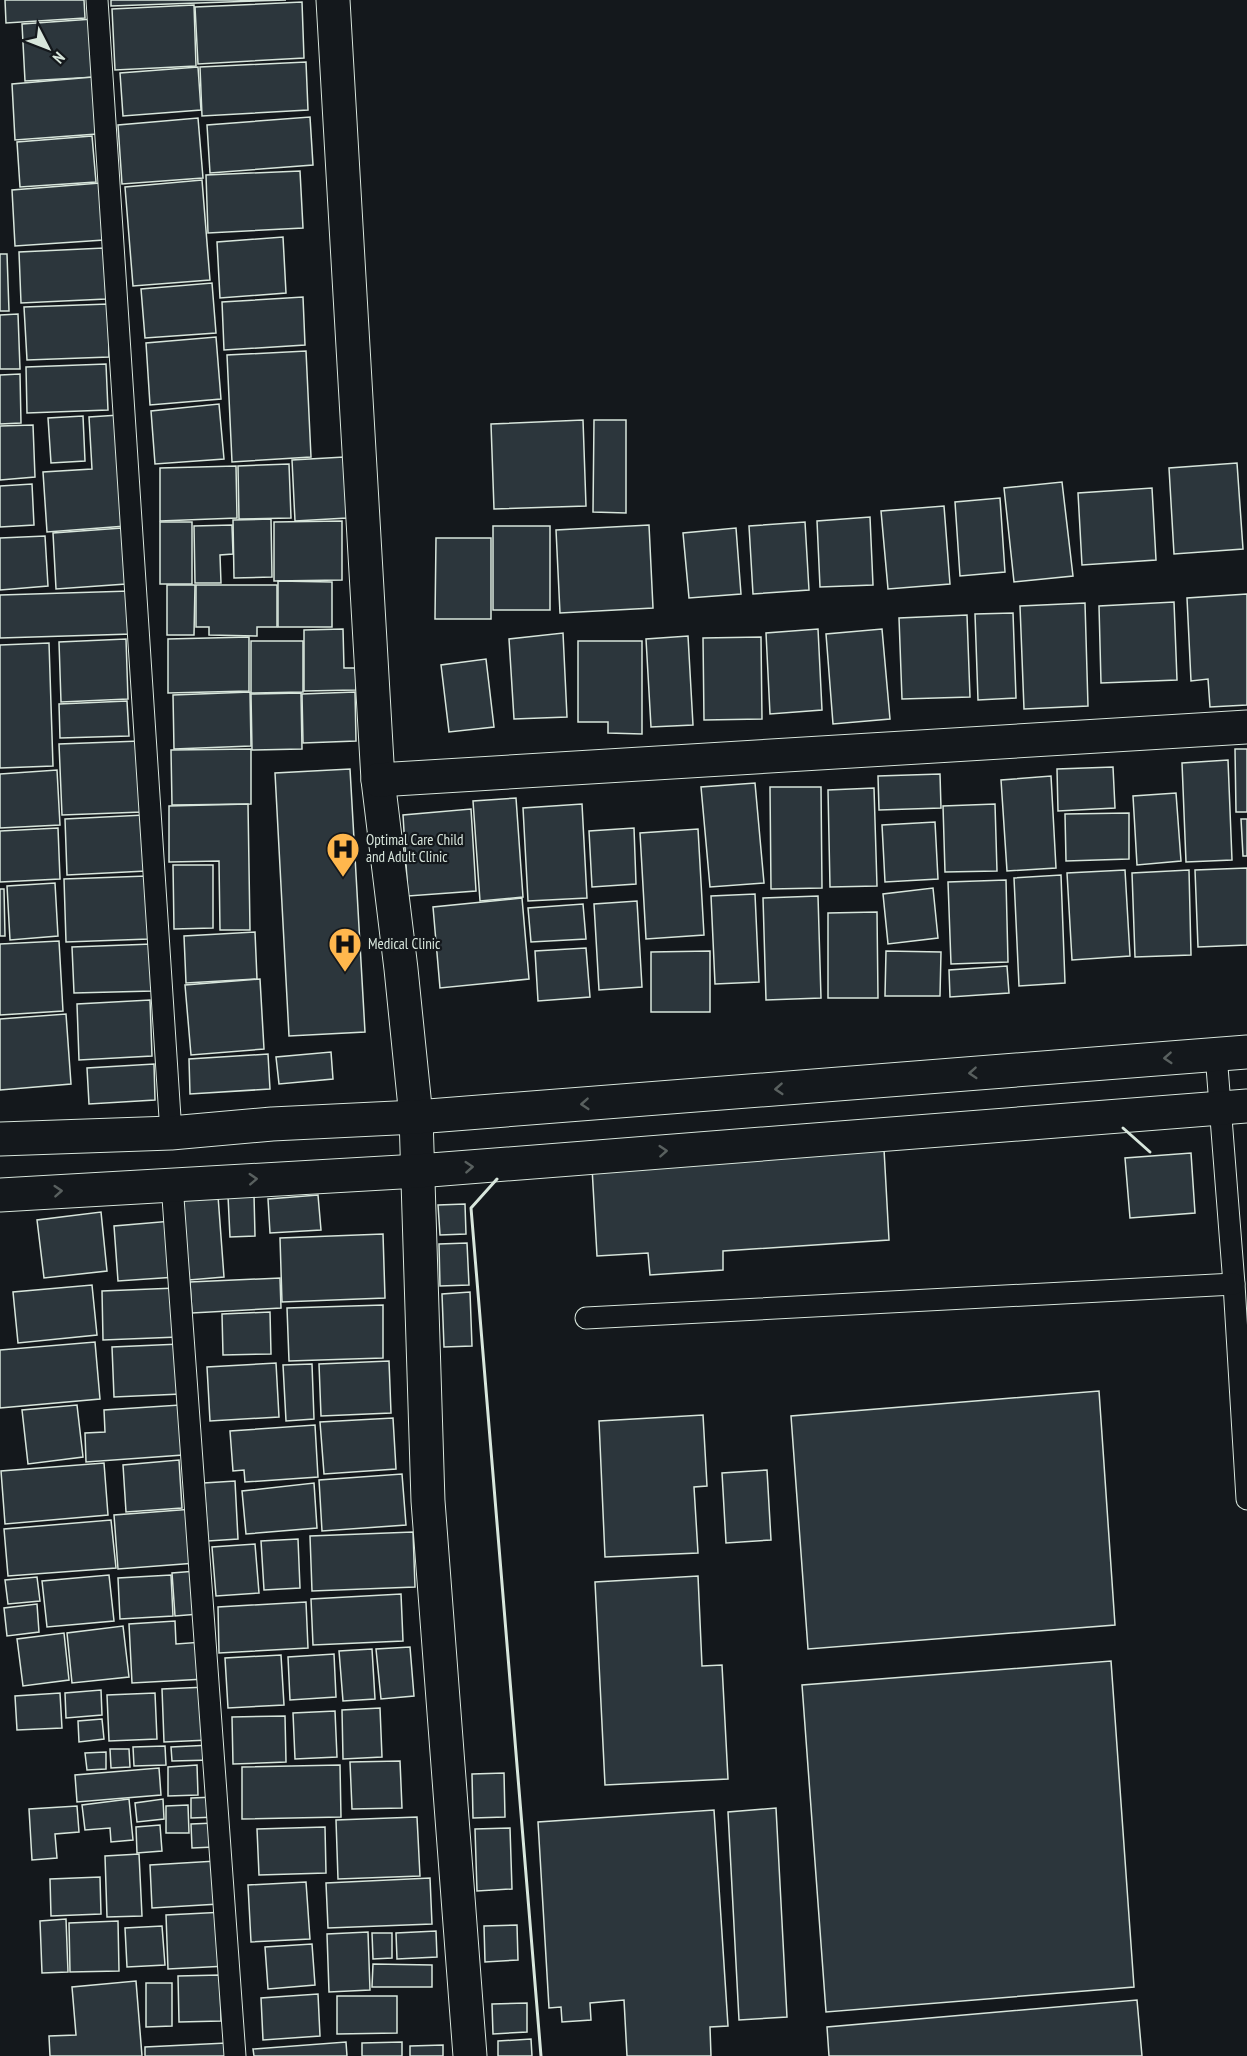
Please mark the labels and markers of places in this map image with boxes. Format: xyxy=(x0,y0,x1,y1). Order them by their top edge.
place label: Optimal Care Child and Adult Clinic xyxy=(366,830,463,866)
hospital icon: Optimal Care Child and Adult Clinic xyxy=(325,831,361,878)
hospital icon: Medical Clinic xyxy=(327,926,363,973)
place label: Medical Clinic xyxy=(368,934,441,953)

